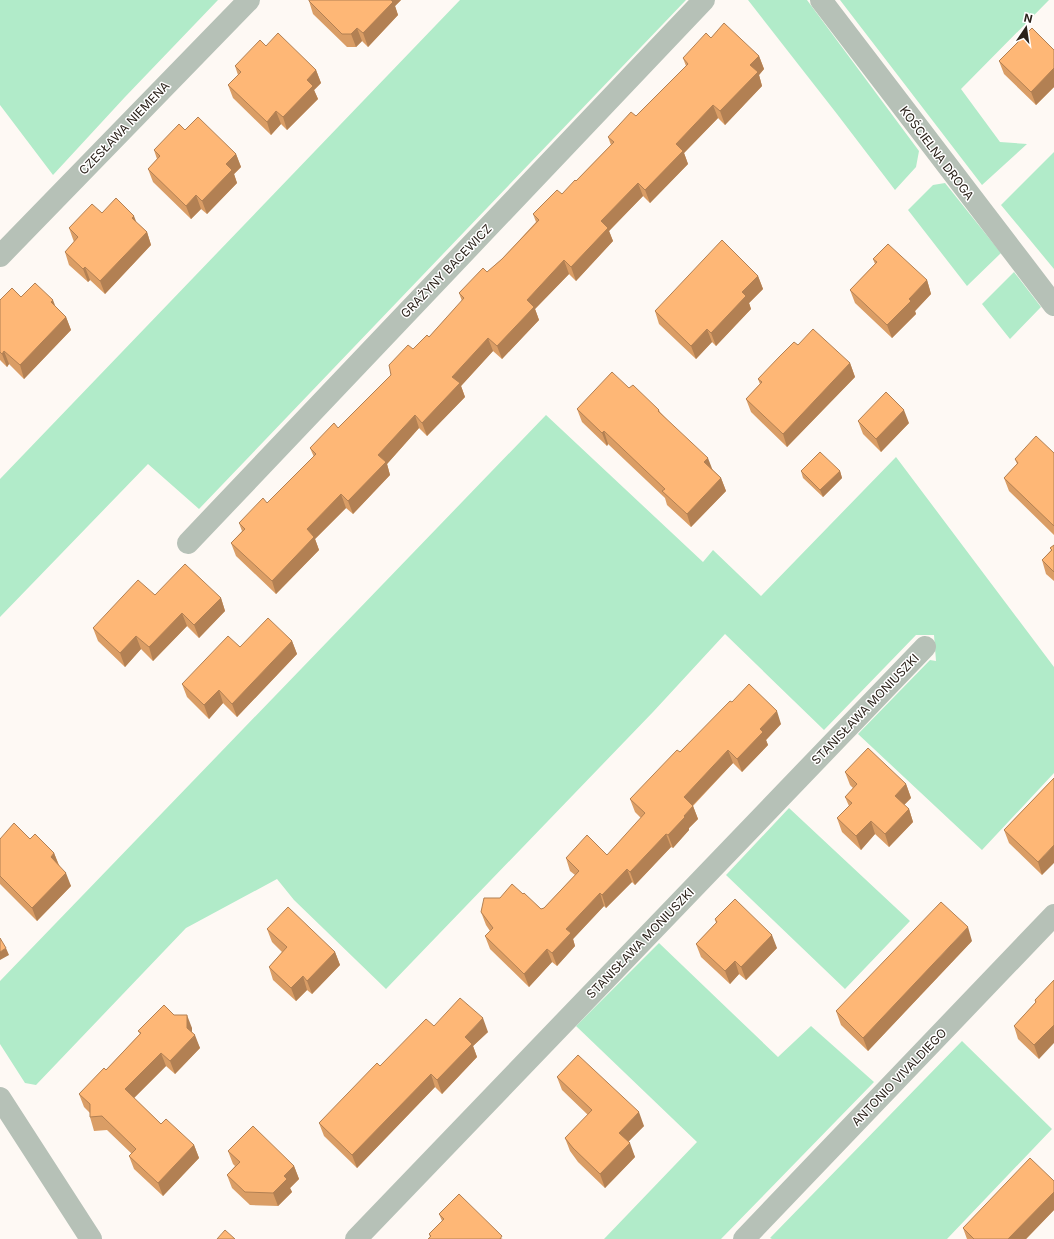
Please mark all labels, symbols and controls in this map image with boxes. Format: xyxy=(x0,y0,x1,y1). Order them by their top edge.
north arrow xyxy=(1006,8,1046,48)
text: N xyxy=(1023,10,1034,26)
street label: CZESŁAWA NIEMENA xyxy=(76,78,172,178)
street label: KOŚCIELNA DROGA xyxy=(897,103,977,203)
street label: GRAŻYNY BACEWICZ xyxy=(397,221,495,321)
street label: STANISŁAWA MONIUSZKI xyxy=(808,651,922,767)
street label: STANISŁAWA MONIUSZKI xyxy=(583,885,697,1001)
street label: ANTONIO VIVALDIEGO xyxy=(848,1025,950,1129)

